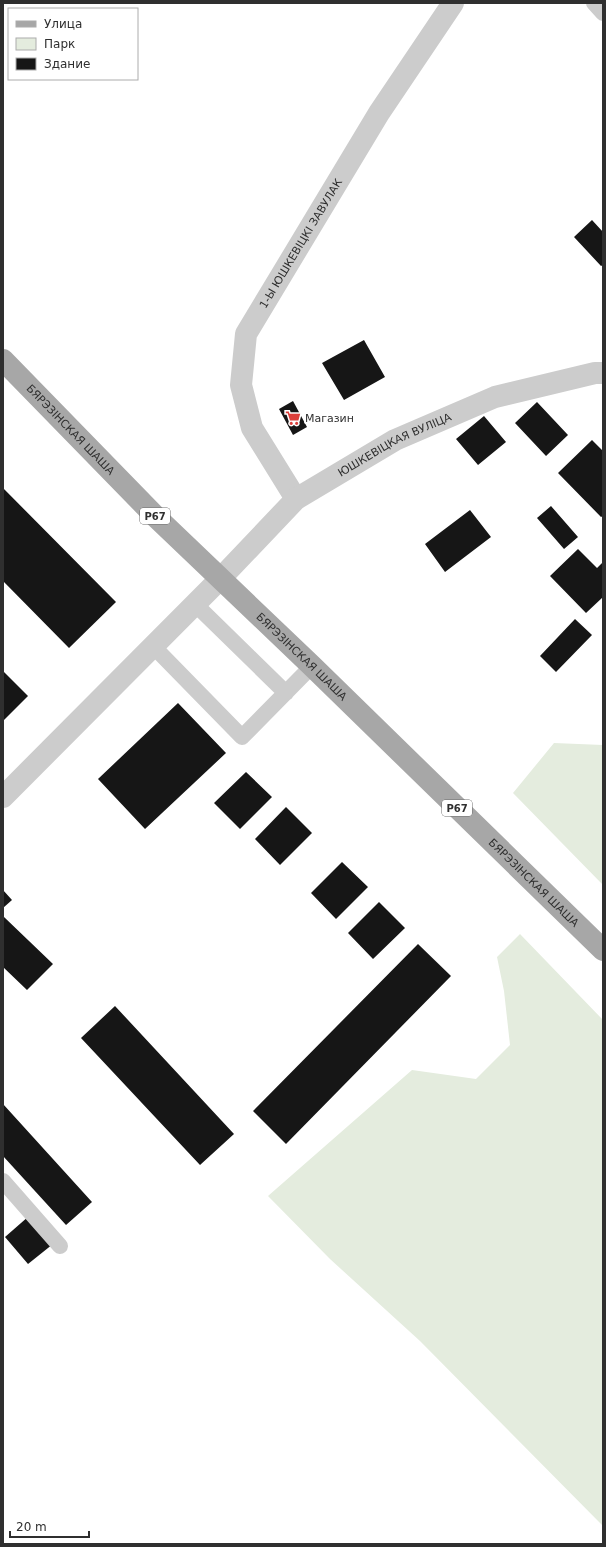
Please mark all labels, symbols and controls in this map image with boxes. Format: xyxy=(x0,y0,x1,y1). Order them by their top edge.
legend xyxy=(8,8,138,80)
text: Улица xyxy=(44,17,82,31)
text: Парк xyxy=(44,37,75,51)
text: Здание xyxy=(44,57,90,71)
street label: 1-Ы ЮШКЕВІЦКІ ЗАВУЛАК xyxy=(257,176,345,311)
street label: БЯРЭЗІНСКАЯ ШАША xyxy=(23,382,118,478)
supermarket icon: Магазин xyxy=(284,409,302,427)
street label: ЮШКЕВІЦКАЯ ВУЛІЦА xyxy=(336,410,454,480)
place label: Магазин xyxy=(305,412,354,425)
road number: Р67 xyxy=(140,508,170,524)
street label: БЯРЭЗІНСКАЯ ШАША xyxy=(253,610,350,704)
road number: Р67 xyxy=(442,800,472,816)
street label: БЯРЭЗІНСКАЯ ШАША xyxy=(486,836,582,930)
scale bar xyxy=(10,1513,89,1539)
text: 20 m xyxy=(16,1520,47,1534)

